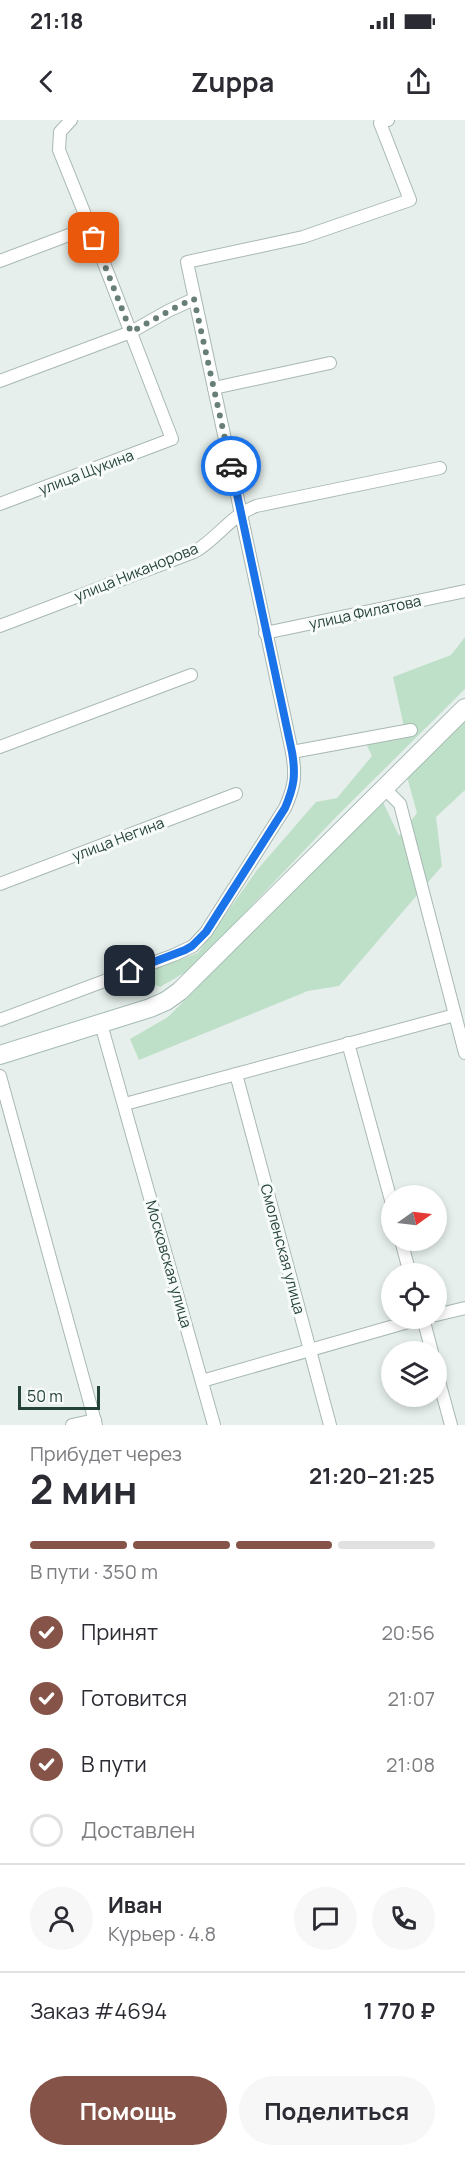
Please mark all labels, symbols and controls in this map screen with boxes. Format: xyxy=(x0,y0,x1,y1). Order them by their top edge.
text: 21:18 xyxy=(30,6,83,36)
text: Zuppa xyxy=(191,63,274,100)
icon: back xyxy=(30,65,63,98)
icon: share xyxy=(402,65,435,98)
pin xyxy=(68,212,119,263)
icon: bag xyxy=(77,221,110,254)
courier xyxy=(201,436,261,496)
street label: улица Щукина xyxy=(35,444,137,500)
icon: car xyxy=(215,450,248,483)
street label: улица Никанорова xyxy=(71,538,201,606)
street label: улица Филатова xyxy=(307,590,423,634)
street label: улица Негина xyxy=(69,812,167,866)
pin xyxy=(104,945,155,996)
icon: home xyxy=(113,954,146,987)
street label: Смоленская улица xyxy=(256,1182,310,1316)
north arrow xyxy=(381,1185,447,1251)
map controls xyxy=(381,1185,447,1407)
street label: Московская улица xyxy=(141,1198,197,1330)
button: locate xyxy=(381,1263,447,1329)
button: layers xyxy=(381,1341,447,1407)
scale bar xyxy=(18,1383,100,1410)
text: 50 m xyxy=(27,1385,63,1407)
text: Прибудет через xyxy=(30,1440,182,1467)
text: 21:20–21:25 xyxy=(309,1461,435,1491)
text: 2 мин xyxy=(30,1462,137,1516)
text: В пути · 350 m xyxy=(30,1558,158,1585)
icon: check xyxy=(30,1616,63,1649)
text: Принят xyxy=(81,1617,158,1647)
text: 20:56 xyxy=(381,1619,435,1646)
icon: check xyxy=(30,1682,63,1715)
text: Готовится xyxy=(81,1683,187,1713)
text: 21:07 xyxy=(388,1685,435,1712)
icon: check xyxy=(30,1748,63,1781)
text: В пути xyxy=(81,1749,147,1779)
text: 21:08 xyxy=(386,1751,435,1778)
text: Доставлен xyxy=(81,1815,195,1845)
button: person xyxy=(30,1887,93,1950)
button: chat xyxy=(294,1887,357,1950)
button: phone xyxy=(372,1887,435,1950)
text: Иван xyxy=(108,1890,162,1920)
text: Курьер · 4.8 xyxy=(108,1920,216,1947)
text: Заказ #4694 xyxy=(30,1996,167,2026)
text: 1 770 ₽ xyxy=(363,1996,435,2026)
button: Помощь xyxy=(30,2076,227,2145)
button: Поделиться xyxy=(239,2076,435,2145)

